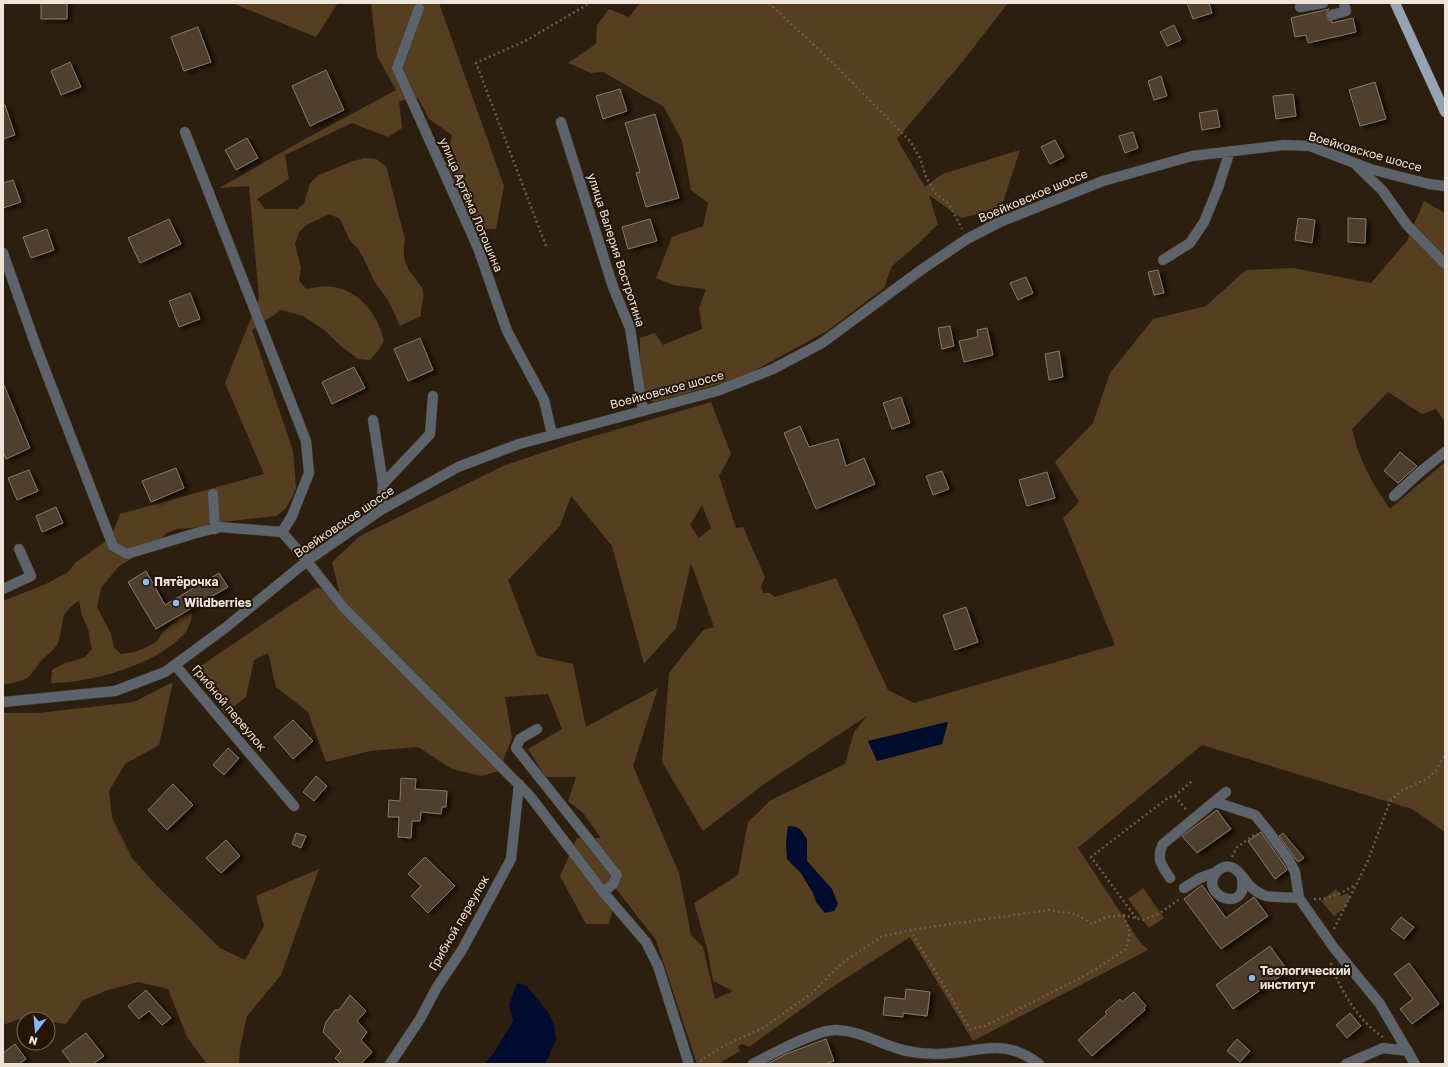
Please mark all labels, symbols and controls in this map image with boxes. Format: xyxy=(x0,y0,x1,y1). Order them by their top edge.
street label: Воейковское шоссе xyxy=(1307,128,1424,175)
street label: улица Артёма Лотошина xyxy=(436,135,507,274)
street label: Воейковское шоссе xyxy=(976,166,1090,225)
street label: улица Валерия Востротина xyxy=(584,171,648,329)
street label: Воейковское шоссе xyxy=(608,367,726,412)
street label: Воейковское шоссе xyxy=(291,482,397,561)
place label: Пятёрочка xyxy=(154,574,219,589)
marker: Пятёрочка xyxy=(141,577,151,587)
place label: Wildberries xyxy=(184,595,252,610)
marker: Wildberries xyxy=(171,598,181,608)
street label: Грибной переулок xyxy=(189,662,270,754)
street label: Грибной переулок xyxy=(425,872,492,973)
place label: Теологический институт xyxy=(1260,963,1351,992)
marker: Теологический институт xyxy=(1247,973,1257,983)
north arrow xyxy=(16,1011,56,1051)
text: N xyxy=(27,1034,39,1048)

